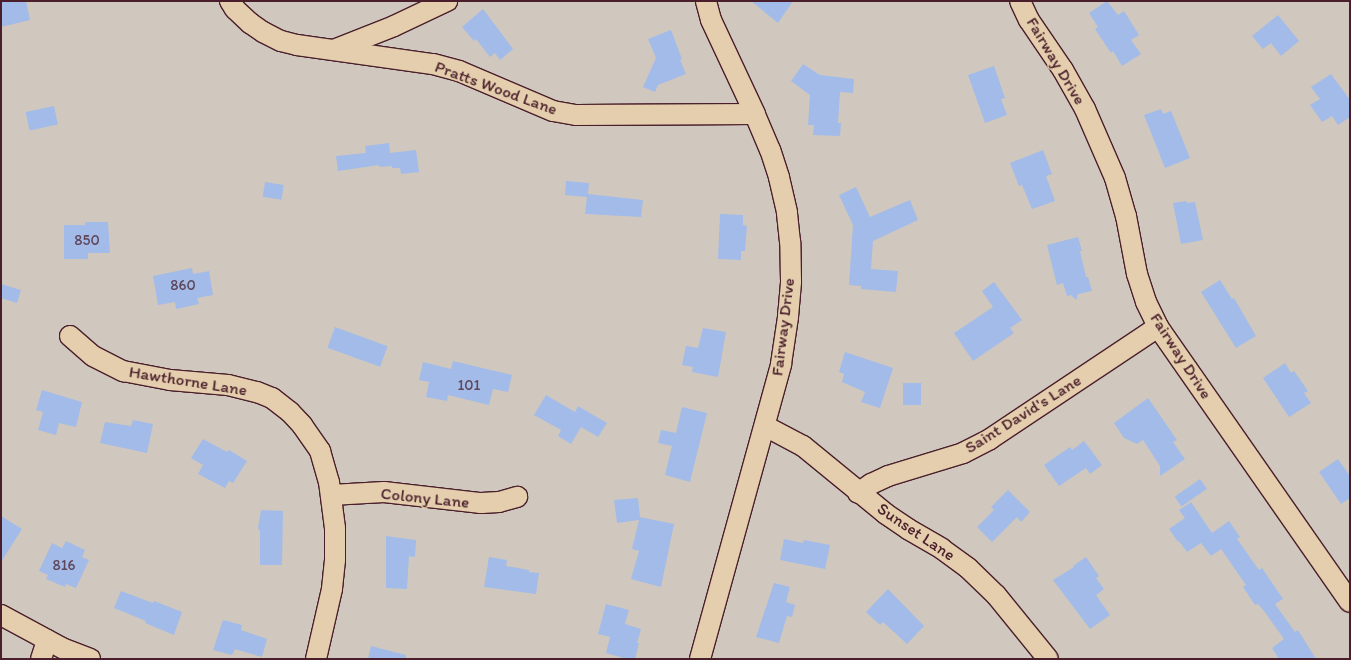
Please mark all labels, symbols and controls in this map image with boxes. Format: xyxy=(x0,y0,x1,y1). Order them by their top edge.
street label: Fairway Drive xyxy=(1022,13,1090,109)
street label: Pratts Wood Lane xyxy=(432,56,560,120)
house number: 850 xyxy=(74,232,100,250)
house number: 860 xyxy=(170,277,196,295)
street label: Fairway Drive xyxy=(767,277,799,377)
street label: Fairway Drive xyxy=(1146,309,1216,403)
street label: Hawthorne Lane xyxy=(128,362,248,400)
street label: Saint David's Lane xyxy=(961,370,1085,458)
house number: 101 xyxy=(457,377,481,395)
street label: Colony Lane xyxy=(380,483,470,513)
street label: Sunset Lane xyxy=(873,499,959,565)
house number: 816 xyxy=(52,557,76,575)

